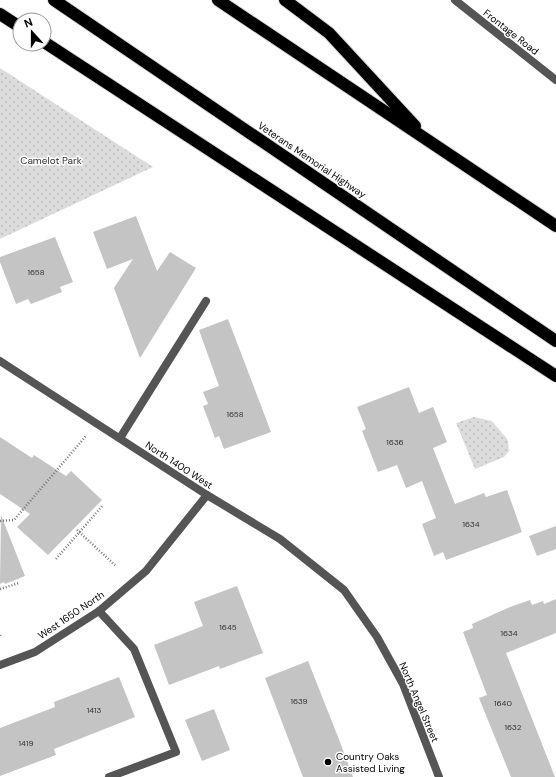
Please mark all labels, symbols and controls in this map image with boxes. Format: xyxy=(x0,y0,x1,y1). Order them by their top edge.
street label: Frontage Road xyxy=(481,6,541,58)
north arrow xyxy=(12,12,52,52)
text: N xyxy=(22,15,35,31)
street label: Veterans Memorial Highway xyxy=(255,119,369,201)
park label: Camelot Park xyxy=(20,154,82,167)
house number: 1658 xyxy=(27,267,45,277)
house number: 1658 xyxy=(226,409,244,419)
house number: 1636 xyxy=(386,437,404,447)
street label: North 1400 West xyxy=(143,438,215,492)
house number: 1634 xyxy=(462,519,480,529)
street label: West 1650 North xyxy=(35,588,107,642)
house number: 1645 xyxy=(219,622,237,632)
house number: 1634 xyxy=(500,628,518,638)
street label: North Angel Street xyxy=(396,660,442,744)
house number: 1639 xyxy=(290,696,308,706)
house number: 1640 xyxy=(494,698,512,708)
house number: 1413 xyxy=(87,705,102,715)
house number: 1632 xyxy=(505,722,522,732)
house number: 1419 xyxy=(19,738,33,748)
place label: Country Oaks Assisted Living xyxy=(336,750,405,775)
marker: Country Oaks Assisted Living xyxy=(323,757,333,767)

